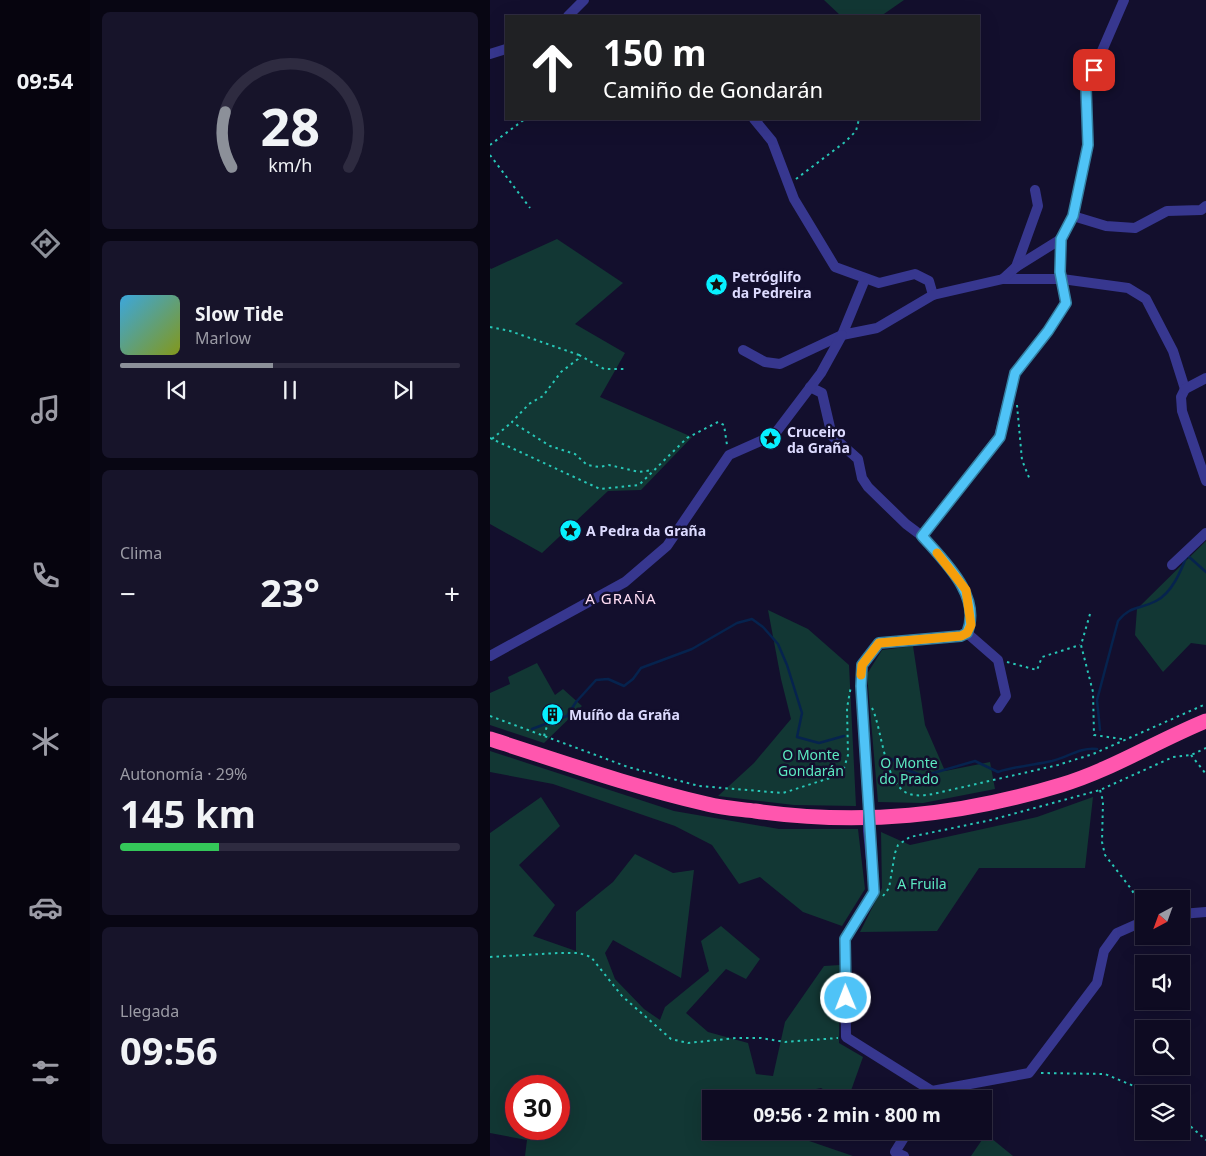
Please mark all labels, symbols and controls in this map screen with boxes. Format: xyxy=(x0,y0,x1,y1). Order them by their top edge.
text: 150 m xyxy=(603,29,706,76)
icon: ahead xyxy=(520,35,585,100)
pin xyxy=(1073,49,1115,91)
icon: arrive xyxy=(1080,56,1108,84)
text: 09:54 xyxy=(17,65,73,95)
text: Camiño de Gondarán xyxy=(603,74,823,104)
text: 28 xyxy=(260,90,320,161)
text: km/h xyxy=(268,153,312,177)
icon: directions xyxy=(28,226,63,261)
place label: Petróglifo da Pedreira xyxy=(732,267,812,302)
place icon: Petróglifo da Pedreira xyxy=(704,272,728,296)
text: Slow Tide xyxy=(195,301,284,327)
text: Marlow xyxy=(195,327,251,349)
icon: previous xyxy=(163,376,191,404)
icon: pause xyxy=(276,376,304,404)
icon: next xyxy=(389,376,417,404)
icon: music xyxy=(28,392,63,427)
place label: Cruceiro da Graña xyxy=(787,422,850,457)
place icon: Cruceiro da Graña xyxy=(759,427,783,451)
place icon: A Pedra da Graña xyxy=(558,518,582,542)
place label: A Pedra da Graña xyxy=(586,521,706,540)
text: Clima xyxy=(120,542,162,564)
icon: phone xyxy=(28,558,63,593)
text: 23° xyxy=(260,566,320,618)
text: − xyxy=(120,574,136,612)
text: + xyxy=(444,574,460,612)
district label: A GRAÑA xyxy=(585,588,657,608)
building icon: Muíño da Graña xyxy=(541,702,565,726)
place label: Muíño da Graña xyxy=(569,705,680,724)
icon: climate xyxy=(28,724,63,759)
park label: O Monte Gondarán xyxy=(778,745,844,780)
park label: O Monte do Prado xyxy=(879,753,939,788)
text: Autonomía · 29% xyxy=(120,763,247,785)
text: 145 km xyxy=(120,787,256,839)
park label: A Fruila xyxy=(897,874,947,893)
icon: car xyxy=(28,890,63,925)
north arrow xyxy=(1135,890,1190,945)
map controls xyxy=(1135,890,1190,1140)
button: sound xyxy=(1135,955,1190,1010)
position arrow xyxy=(819,971,871,1023)
text: Llegada xyxy=(120,1000,179,1022)
button: search xyxy=(1135,1020,1190,1075)
text: 09:56 xyxy=(120,1024,218,1076)
icon: filters xyxy=(28,1055,63,1090)
speed limit sign: 30 xyxy=(505,1075,570,1140)
button: layers xyxy=(1135,1085,1190,1140)
text: 09:56 · 2 min · 800 m xyxy=(753,1102,941,1128)

